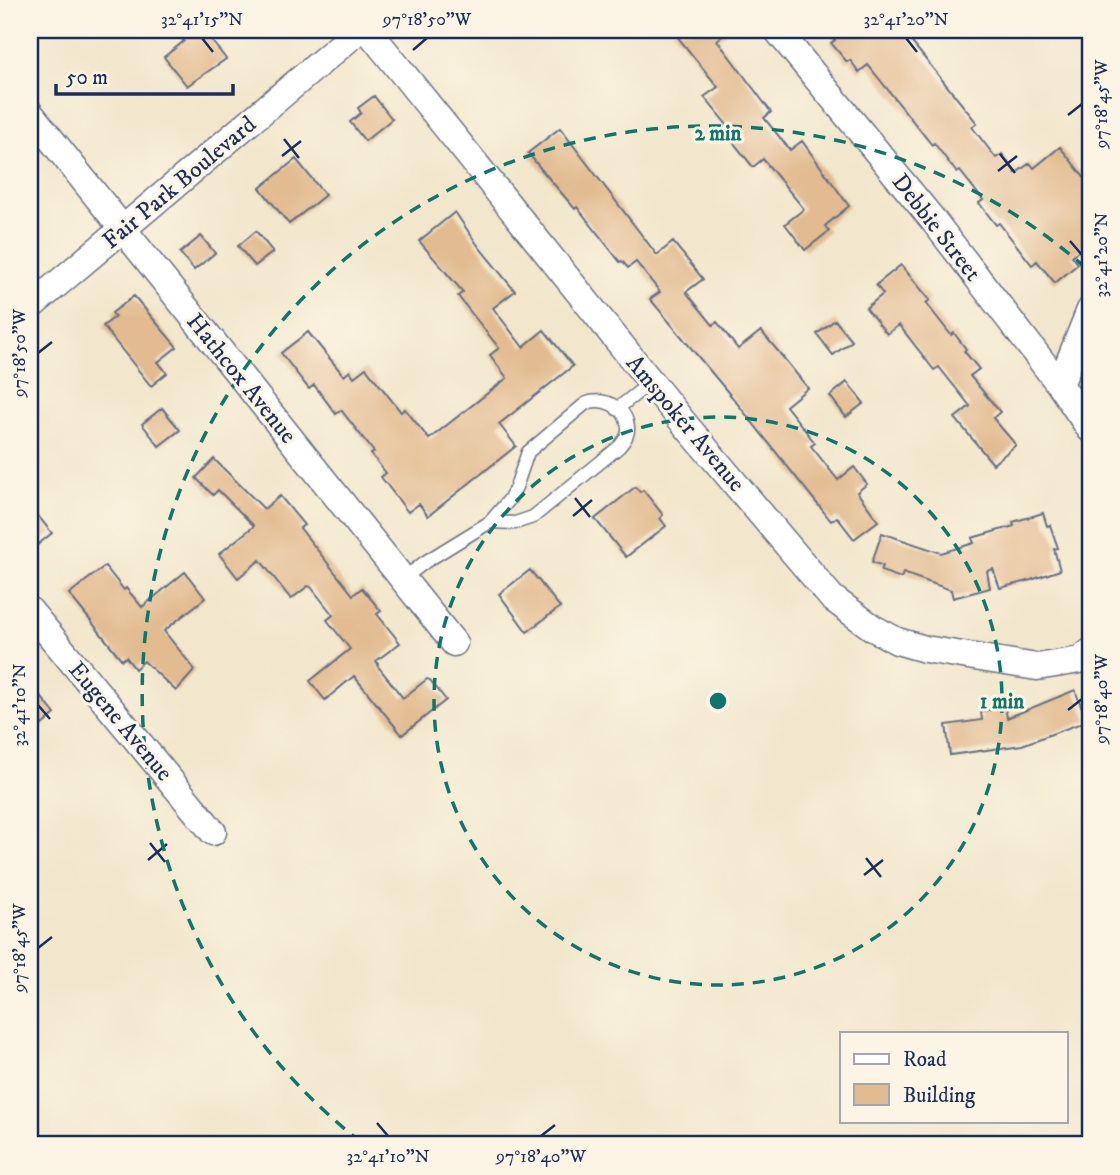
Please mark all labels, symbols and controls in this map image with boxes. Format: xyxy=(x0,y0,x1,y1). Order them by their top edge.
text: 32°41'15"N xyxy=(161,9,243,31)
text: 97°18'50"W xyxy=(382,9,472,31)
text: 32°41'20"N xyxy=(863,9,949,31)
scale bar xyxy=(56,52,233,96)
text: 97°18'45"W xyxy=(1091,59,1113,150)
text: 50 m xyxy=(66,65,108,91)
street label: Fair Park Boulevard xyxy=(97,110,263,256)
text: 2 min xyxy=(695,121,743,147)
street label: Debbie Street xyxy=(885,168,988,288)
text: 32°41'20"N xyxy=(1091,212,1113,298)
text: 97°18'50"W xyxy=(9,308,31,398)
street label: Hathcox Avenue xyxy=(180,308,303,450)
street label: Amspoker Avenue xyxy=(619,349,751,498)
text: 97°18'40"W xyxy=(1091,654,1113,745)
street label: Eugene Avenue xyxy=(62,656,179,788)
text: 32°41'10"N xyxy=(9,663,31,746)
centre of rings xyxy=(706,689,730,713)
text: 1 min xyxy=(980,689,1025,715)
text: 97°18'45"W xyxy=(9,903,31,994)
legend xyxy=(840,1032,1068,1122)
text: Road xyxy=(903,1047,947,1073)
text: Building xyxy=(903,1083,976,1109)
text: 32°41'10"N xyxy=(347,1146,430,1168)
text: 97°18'40"W xyxy=(495,1146,586,1168)

